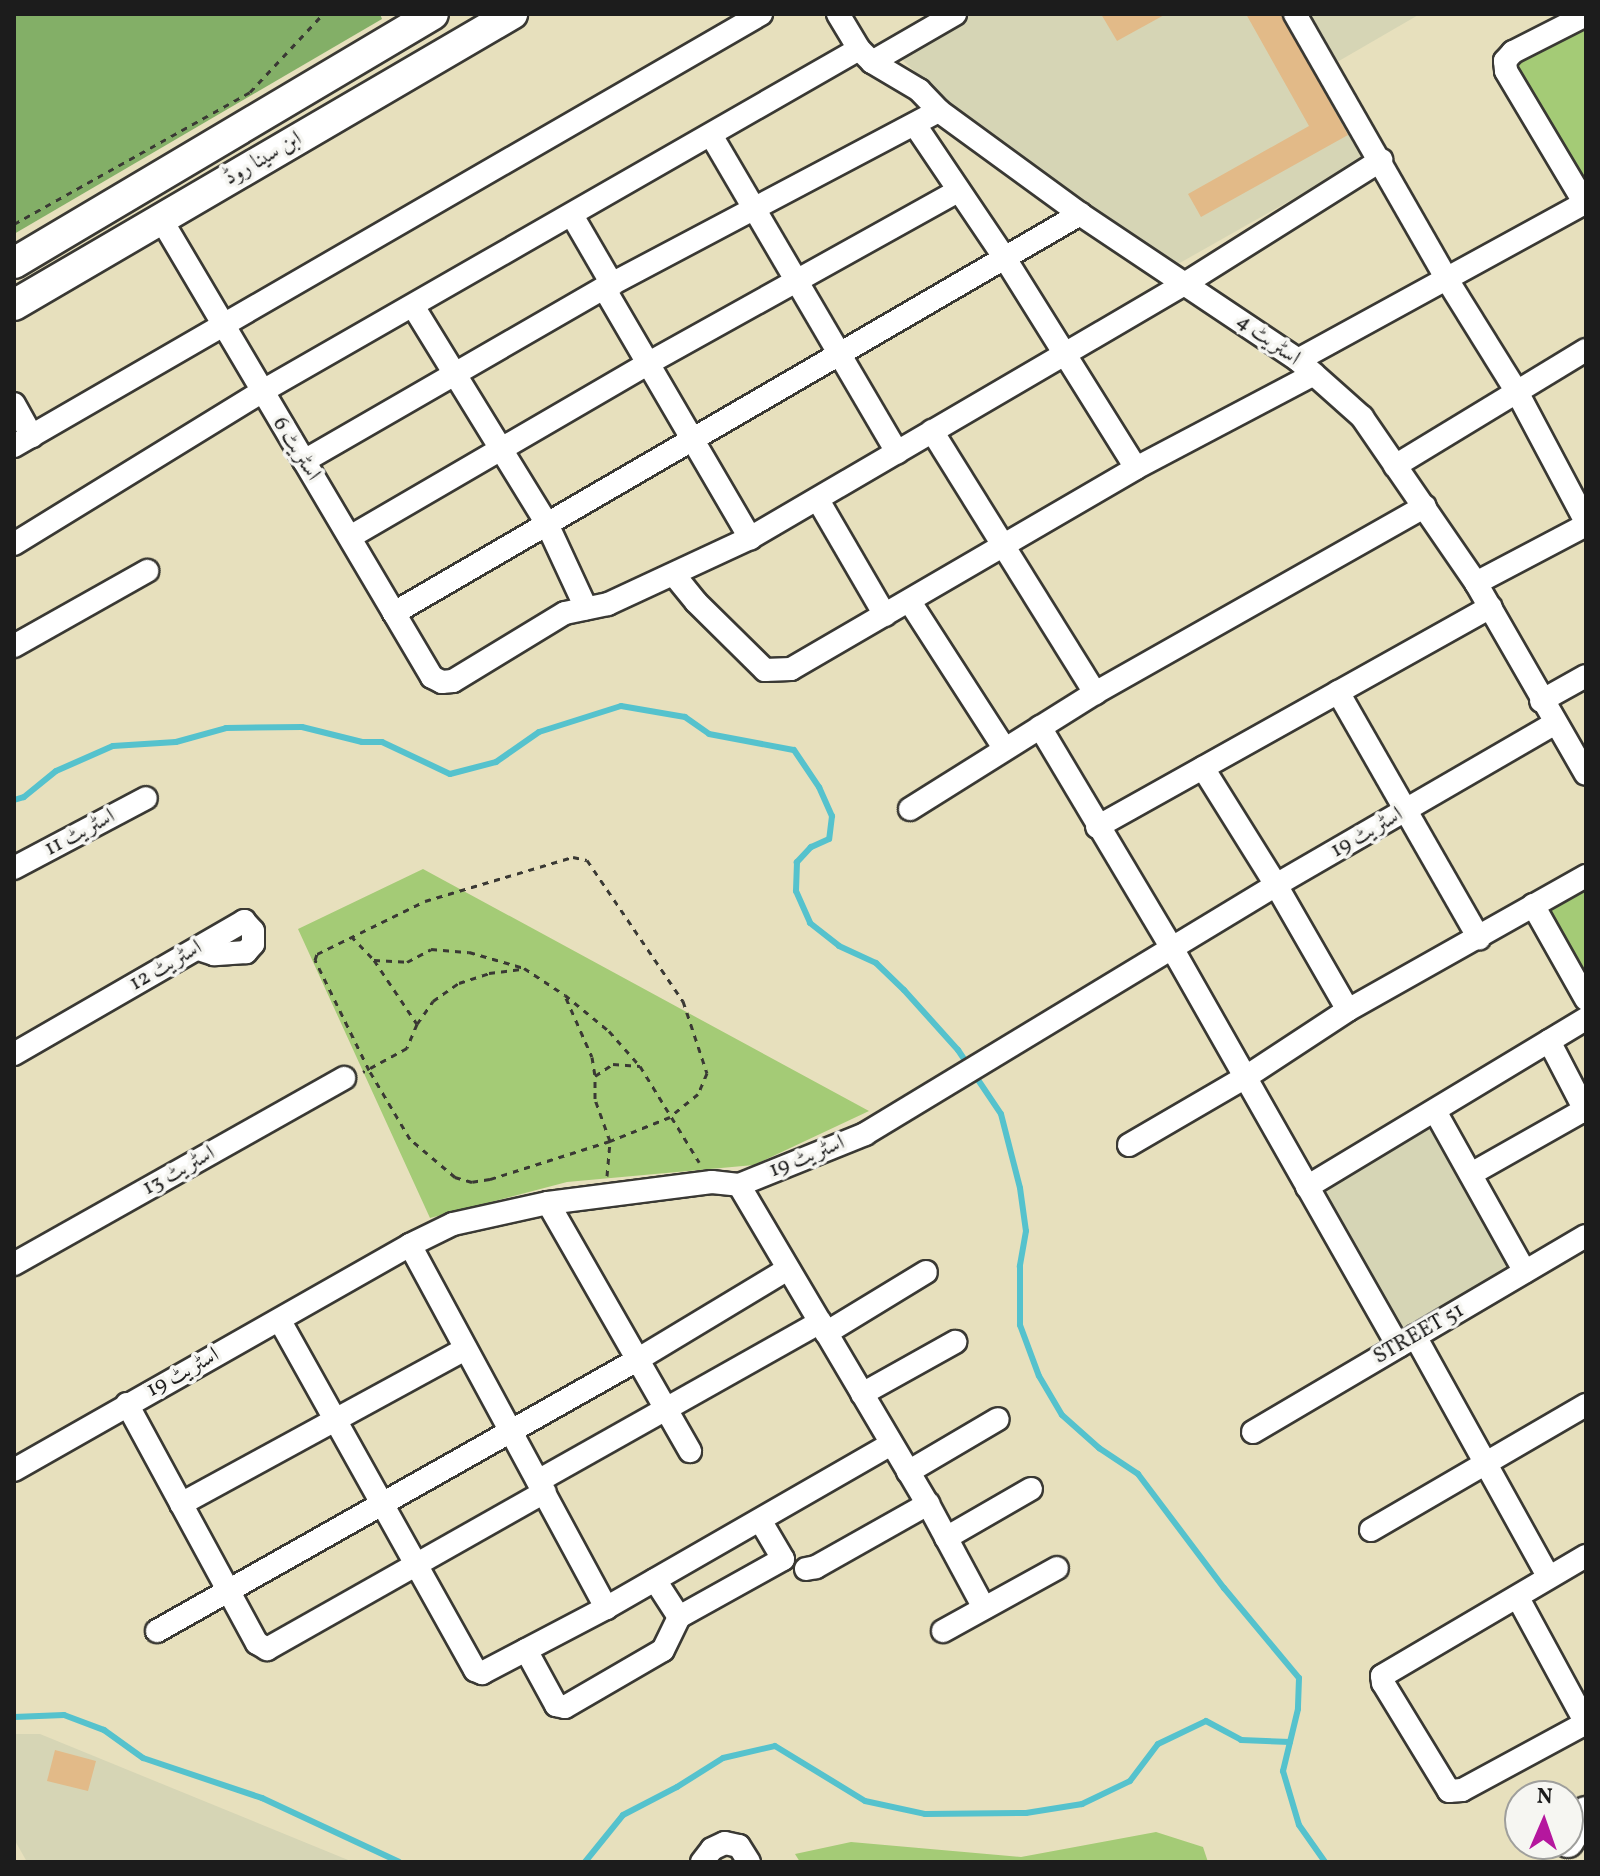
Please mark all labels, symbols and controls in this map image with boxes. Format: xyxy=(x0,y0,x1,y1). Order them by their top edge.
street label: ابن سینا روڈ xyxy=(219,126,307,192)
street label: اسٹریٹ 4 xyxy=(1231,308,1305,372)
street label: اسٹریٹ 6 xyxy=(266,412,326,486)
street label: اسٹریٹ 19 xyxy=(1326,802,1408,864)
street label: اسٹریٹ 11 xyxy=(40,803,120,863)
street label: اسٹریٹ 12 xyxy=(125,935,207,997)
street label: اسٹریٹ 19 xyxy=(765,1130,849,1184)
street label: اسٹریٹ 13 xyxy=(138,1140,220,1202)
street label: STREET 51 xyxy=(1369,1297,1469,1371)
street label: اسٹریٹ 19 xyxy=(142,1342,224,1404)
north arrow xyxy=(1504,1780,1584,1860)
text: N xyxy=(1536,1782,1553,1813)

